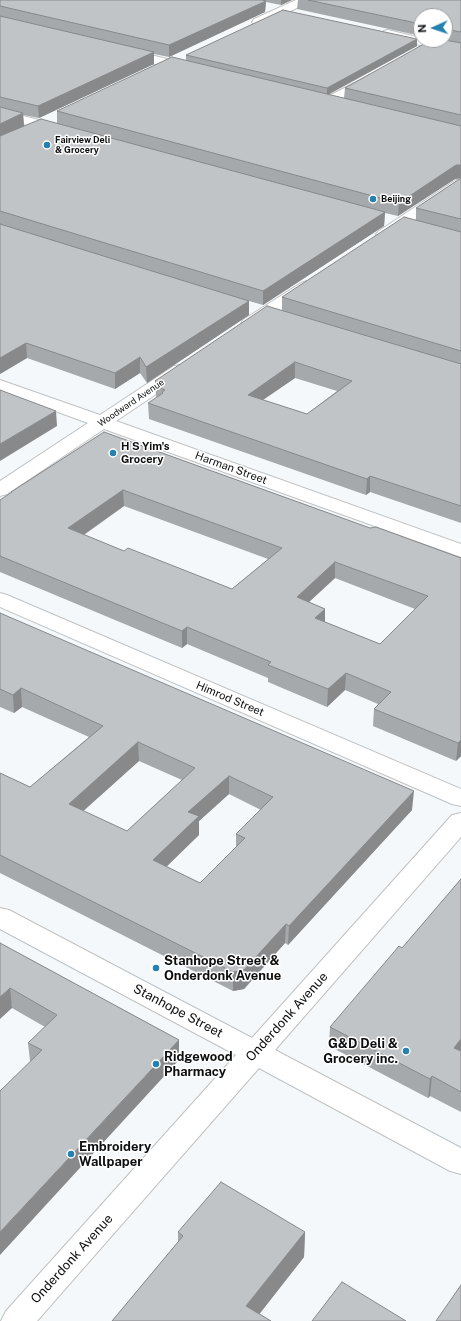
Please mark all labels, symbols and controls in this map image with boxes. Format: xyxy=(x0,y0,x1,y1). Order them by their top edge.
north arrow xyxy=(413,8,453,48)
text: N xyxy=(416,24,428,33)
place label: Fairview Deli & Grocery xyxy=(55,135,110,156)
marker: Fairview Deli & Grocery xyxy=(42,140,52,150)
marker: Beijing xyxy=(368,194,378,204)
place label: Beijing xyxy=(381,194,411,204)
street label: Woodward Avenue xyxy=(96,377,166,429)
place label: H S Yim's Grocery xyxy=(121,440,170,466)
marker: H S Yim's Grocery xyxy=(108,448,118,458)
street label: Harman Street xyxy=(193,449,269,487)
street label: Himrod Street xyxy=(194,679,266,719)
place label: Stanhope Street & Onderdonk Avenue xyxy=(164,953,281,984)
marker: Stanhope Street & Onderdonk Avenue xyxy=(151,963,161,973)
street label: Onderdonk Avenue xyxy=(243,969,331,1065)
street label: Stanhope Street xyxy=(131,981,225,1041)
place label: G&D Deli & Grocery inc. xyxy=(323,1036,398,1067)
marker: G&D Deli & Grocery inc. xyxy=(401,1046,411,1056)
place label: Ridgewood Pharmacy xyxy=(164,1049,233,1080)
marker: Ridgewood Pharmacy xyxy=(151,1059,161,1069)
place label: Embroidery Wallpaper xyxy=(79,1139,151,1170)
marker: Embroidery Wallpaper xyxy=(66,1149,76,1159)
street label: Onderdonk Avenue xyxy=(28,1211,116,1307)

